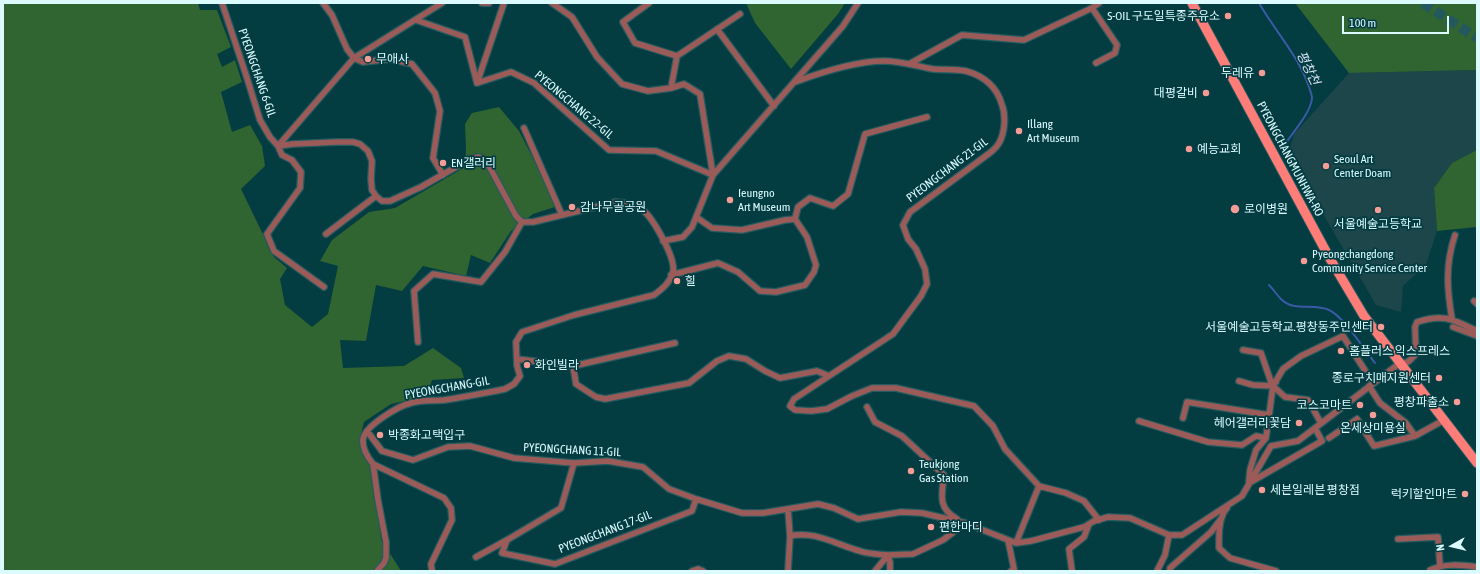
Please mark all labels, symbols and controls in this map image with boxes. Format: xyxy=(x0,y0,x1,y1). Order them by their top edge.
scale bar xyxy=(1344,8,1451,34)
place label: S-OIL 구도일특종주유소 xyxy=(1107,9,1220,23)
marker: S-OIL 구도일특종주유소 xyxy=(1223,11,1233,21)
text: 100 m xyxy=(1349,16,1376,30)
street label: PYEONGCHANG 6-GIL xyxy=(235,27,279,119)
water label: 평창천 xyxy=(1293,48,1323,88)
place label: 무애사 xyxy=(376,52,409,66)
marker: 무애사 xyxy=(363,54,373,64)
place label: 두레유 xyxy=(1221,66,1254,80)
street label: PYEONGCHANG 22-GIL xyxy=(532,68,616,142)
marker: 두레유 xyxy=(1257,68,1267,78)
place label: 대평갈비 xyxy=(1154,86,1198,100)
marker: 대평갈비 xyxy=(1201,88,1211,98)
street label: PYEONGCHANGMUNHWA-RO xyxy=(1254,99,1326,219)
place label: Illang Art Museum xyxy=(1027,117,1079,145)
marker: Illang Art Museum xyxy=(1014,126,1024,136)
street label: PYEONGCHANG 21-GIL xyxy=(904,135,990,205)
place label: 예능교회 xyxy=(1197,142,1241,156)
marker: 예능교회 xyxy=(1184,144,1194,154)
place label: Seoul Art Center Doam xyxy=(1334,152,1391,180)
place label: EN갤러리 xyxy=(451,156,496,170)
marker: EN갤러리 xyxy=(438,158,448,168)
marker: Seoul Art Center Doam xyxy=(1321,161,1331,171)
place label: Ieungno Art Museum xyxy=(738,186,790,214)
marker: Ieungno Art Museum xyxy=(725,195,735,205)
place label: 감나무골공원 xyxy=(580,200,646,214)
marker: 감나무골공원 xyxy=(567,202,577,212)
place label: 로이병원 xyxy=(1244,202,1288,216)
marker: 로이병원 xyxy=(1229,203,1241,215)
marker: 서울예술고등학교 xyxy=(1373,205,1383,215)
place label: 서울예술고등학교 xyxy=(1334,217,1422,231)
place label: Pyeongchangdong Community Service Center xyxy=(1312,247,1427,275)
marker: Pyeongchangdong Community Service Center xyxy=(1299,256,1309,266)
place label: 힐 xyxy=(685,274,696,288)
marker: 힐 xyxy=(672,276,682,286)
place label: 서울예술고등학교.평창동주민센터 xyxy=(1205,320,1373,334)
marker: 서울예술고등학교.평창동주민센터 xyxy=(1376,322,1386,332)
place label: 홈플러스 익스프레스 xyxy=(1349,344,1450,358)
marker: 홈플러스 익스프레스 xyxy=(1336,346,1346,356)
place label: 화인빌라 xyxy=(535,358,579,372)
marker: 화인빌라 xyxy=(522,360,532,370)
place label: 종로구치매지원센터 xyxy=(1332,371,1431,385)
street label: PYEONGCHANG-GIL xyxy=(404,373,490,403)
marker: 종로구치매지원센터 xyxy=(1434,373,1444,383)
place label: 평창파출소 xyxy=(1394,395,1449,409)
marker: 평창파출소 xyxy=(1452,397,1462,407)
place label: 코스코마트 xyxy=(1297,398,1352,412)
marker: 코스코마트 xyxy=(1355,400,1365,410)
marker: 온세상미용실 xyxy=(1368,410,1378,420)
place label: 헤어갤러리꽃담 xyxy=(1214,416,1291,430)
marker: 헤어갤러리꽃담 xyxy=(1294,418,1304,428)
place label: 온세상미용실 xyxy=(1340,421,1406,435)
place label: 박종화고택입구 xyxy=(388,428,465,442)
marker: 박종화고택입구 xyxy=(375,430,385,440)
street label: PYEONGCHANG 11-GIL xyxy=(523,440,621,460)
place label: Teukjong Gas Station xyxy=(919,457,969,485)
marker: Teukjong Gas Station xyxy=(906,466,916,476)
place label: 세븐일레븐 평창점 xyxy=(1270,483,1360,497)
marker: 세븐일레븐 평창점 xyxy=(1257,485,1267,495)
place label: 럭키할인마트 xyxy=(1391,487,1457,501)
marker: 럭키할인마트 xyxy=(1460,489,1470,499)
street label: PYEONGCHANG 17-GIL xyxy=(556,508,654,556)
place label: 편한마디 xyxy=(939,520,983,534)
marker: 편한마디 xyxy=(926,522,936,532)
north arrow xyxy=(1432,526,1472,566)
text: N xyxy=(1434,544,1447,552)

